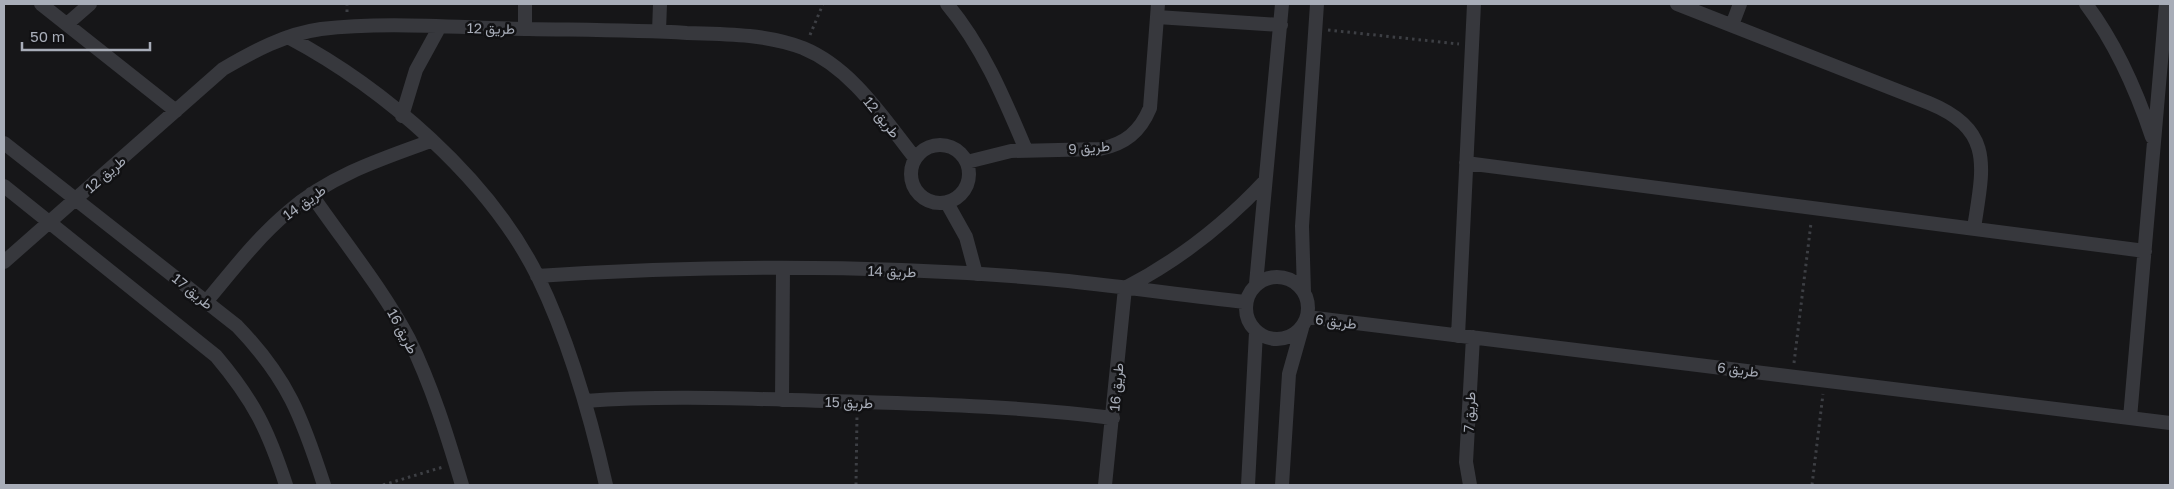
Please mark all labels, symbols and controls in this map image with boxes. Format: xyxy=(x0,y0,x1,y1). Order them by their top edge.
street label: طريق 12 xyxy=(467,19,515,38)
scale bar xyxy=(22,20,150,52)
text: 50 m xyxy=(30,27,65,45)
street label: طريق 12 xyxy=(859,93,904,142)
street label: طريق 9 xyxy=(1068,137,1111,158)
street label: طريق 12 xyxy=(81,152,129,197)
street label: طريق 14 xyxy=(279,181,329,224)
street label: طريق 14 xyxy=(867,262,917,281)
street label: طريق 17 xyxy=(169,269,217,313)
street label: طريق 16 xyxy=(383,306,422,357)
street label: طريق 6 xyxy=(1314,310,1358,333)
street label: طريق 6 xyxy=(1716,358,1760,381)
street label: طريق 16 xyxy=(1105,362,1128,412)
street label: طريق 7 xyxy=(1459,391,1480,433)
street label: طريق 15 xyxy=(825,393,873,412)

